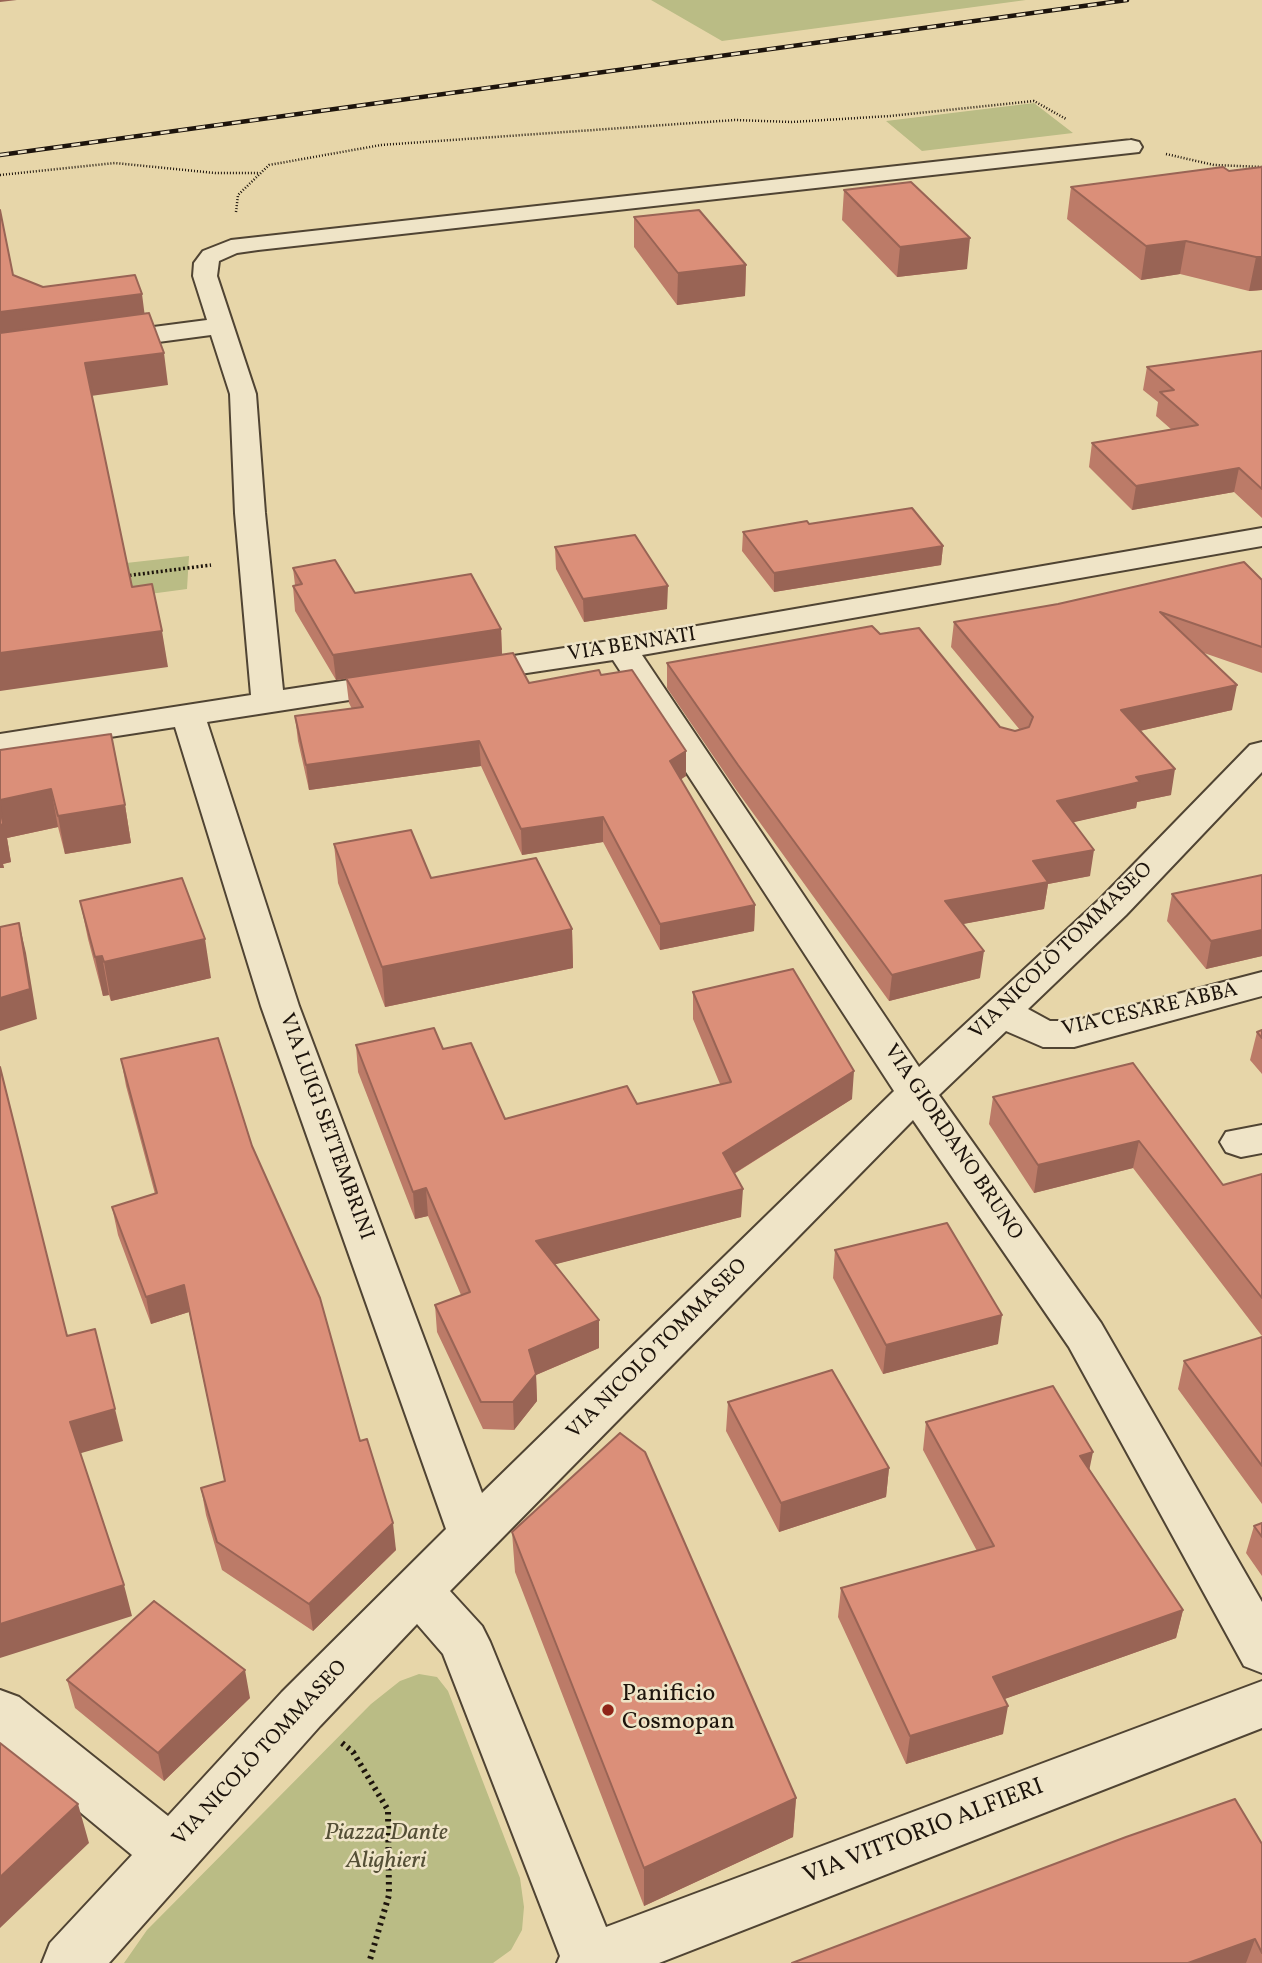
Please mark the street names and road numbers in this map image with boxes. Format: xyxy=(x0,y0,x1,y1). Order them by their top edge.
street label: VIA BENNATI xyxy=(566,623,698,669)
street label: VIA NICOLÒ TOMMASEO xyxy=(965,858,1159,1046)
street label: VIA CESARE ABBA xyxy=(1060,978,1240,1044)
street label: VIA LUIGI SETTEMBRINI xyxy=(272,1010,378,1244)
street label: VIA GIORDANO BRUNO xyxy=(877,1040,1027,1246)
street label: VIA NICOLÒ TOMMASEO xyxy=(563,1255,753,1445)
street label: VIA NICOLÒ TOMMASEO xyxy=(168,1656,354,1852)
street label: VIA VITTORIO ALFIERI xyxy=(800,1774,1048,1892)

